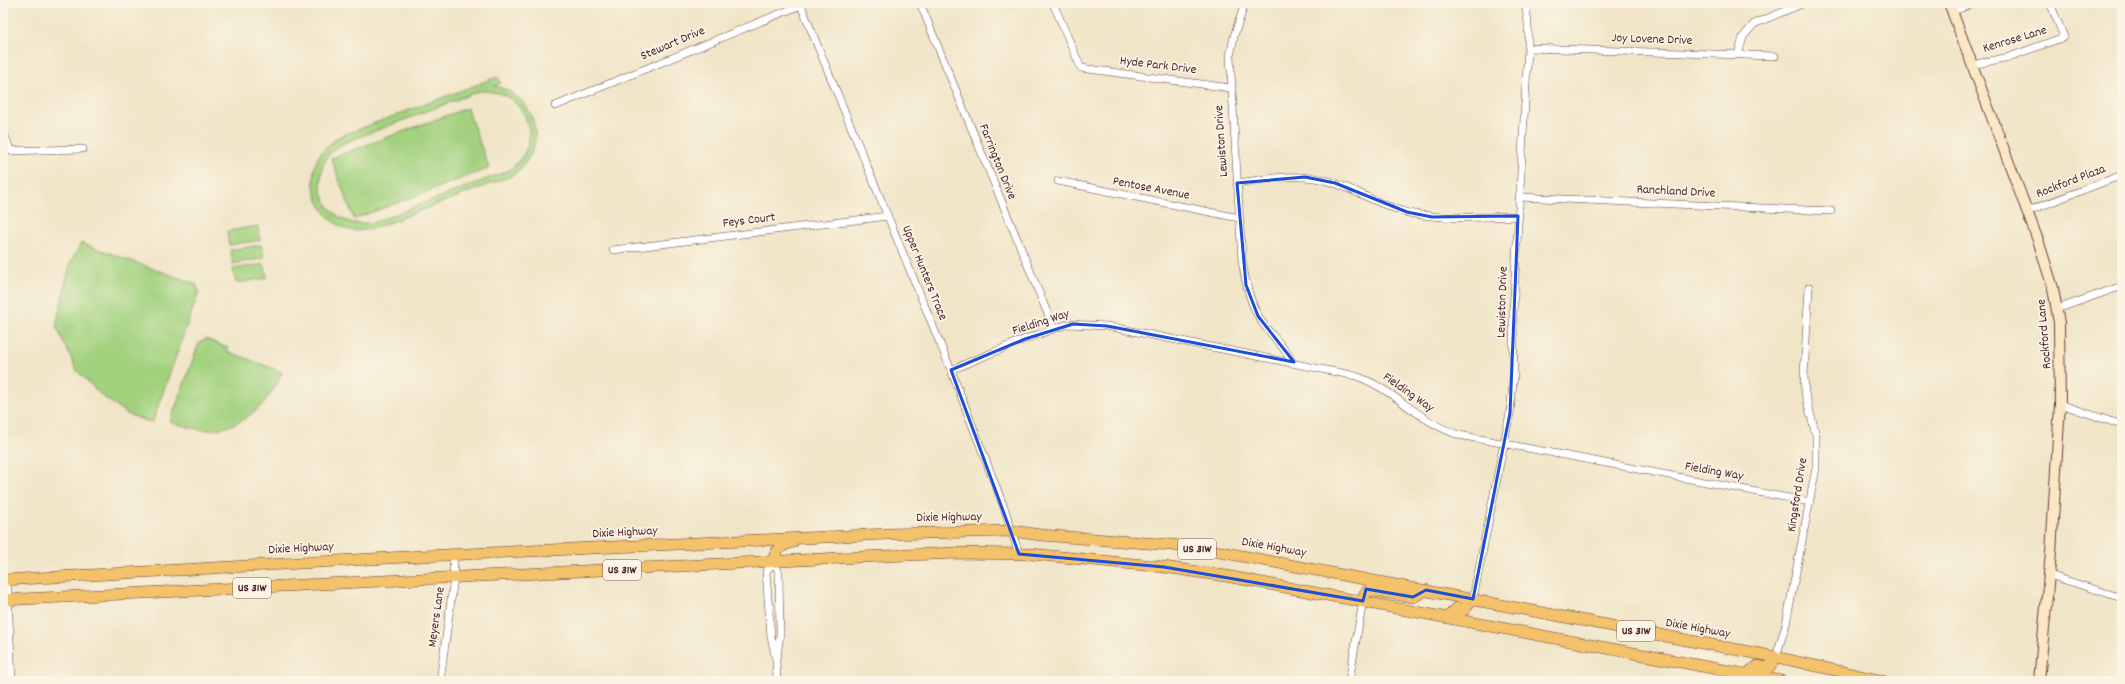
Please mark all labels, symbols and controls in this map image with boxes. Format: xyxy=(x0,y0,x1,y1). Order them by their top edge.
street label: Kenrose Lane xyxy=(1981,21,2049,59)
street label: Stewart Drive xyxy=(638,22,708,66)
street label: Joy Lovene Drive xyxy=(1611,29,1693,51)
street label: Hyde Park Drive xyxy=(1119,52,1198,80)
street label: Lewiston Drive xyxy=(1210,104,1234,178)
street label: Farrington Drive xyxy=(973,121,1021,203)
street label: Rockford Plaza xyxy=(2033,160,2109,204)
street label: Pentose Avenue xyxy=(1111,172,1191,206)
street label: Ranchland Drive xyxy=(1636,180,1716,204)
street label: Feys Court xyxy=(722,208,776,234)
street label: Upper Hunters Trace xyxy=(896,223,952,324)
street label: Lewiston Drive xyxy=(1492,265,1514,338)
street label: Rockford Lane xyxy=(2032,298,2058,370)
street label: Fielding Way xyxy=(1010,305,1073,341)
street label: Fielding Way xyxy=(1378,368,1438,418)
street label: Kingsford Drive xyxy=(1783,456,1813,533)
street label: Fielding Way xyxy=(1683,458,1745,487)
street label: Dixie Highway xyxy=(916,508,983,528)
street label: Dixie Highway xyxy=(592,522,659,544)
street label: Dixie Highway xyxy=(1240,533,1309,563)
street label: Dixie Highway xyxy=(268,538,335,560)
road number: US 31W xyxy=(1178,539,1216,559)
road number: US 31W xyxy=(603,560,641,580)
road number: US 31W xyxy=(233,578,271,598)
street label: Meyers Lane xyxy=(423,585,451,648)
street label: Dixie Highway xyxy=(1664,614,1733,644)
road number: US 31W xyxy=(1617,621,1655,641)

